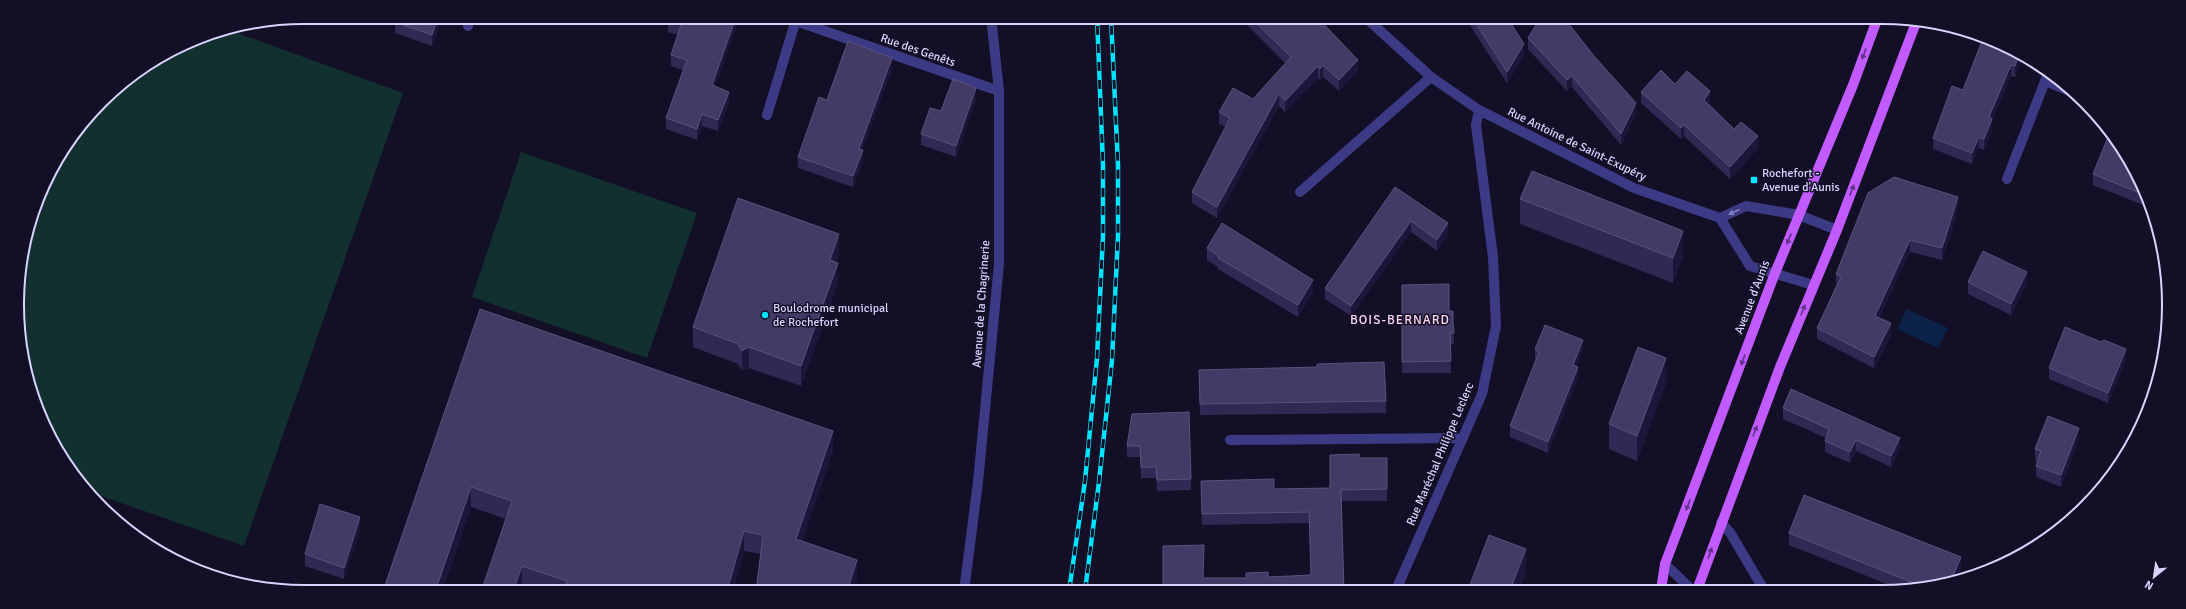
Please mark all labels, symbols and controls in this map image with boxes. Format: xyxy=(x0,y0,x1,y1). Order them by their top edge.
street label: Rue des Genêts xyxy=(878,31,957,70)
one-way arrow xyxy=(1861,48,1867,60)
street label: Rue Antoine de Saint-Exupéry xyxy=(1505,104,1649,185)
place label: Rochefort - Avenue d'Aunis xyxy=(1762,166,1840,195)
marker: Rochefort - Avenue d'Aunis xyxy=(1749,175,1759,185)
one-way arrow xyxy=(1850,184,1856,196)
one-way arrow xyxy=(1728,209,1740,215)
one-way arrow xyxy=(1786,233,1792,244)
street label: Avenue de la Chagrinerie xyxy=(970,240,993,368)
street label: Avenue d'Aunis xyxy=(1732,258,1773,336)
place label: Boulodrome municipal de Rochefort xyxy=(773,301,889,330)
one-way arrow xyxy=(1800,305,1806,316)
marker: Boulodrome municipal de Rochefort xyxy=(760,310,770,320)
district label: BOIS-BERNARD xyxy=(1350,312,1450,328)
one-way arrow xyxy=(1739,355,1745,367)
street label: Rue Maréchal Philippe Leclerc xyxy=(1403,380,1478,528)
one-way arrow xyxy=(1753,425,1759,437)
one-way arrow xyxy=(1685,499,1691,511)
one-way arrow xyxy=(1707,547,1713,559)
north arrow xyxy=(2134,557,2174,597)
text: N xyxy=(2143,578,2156,593)

